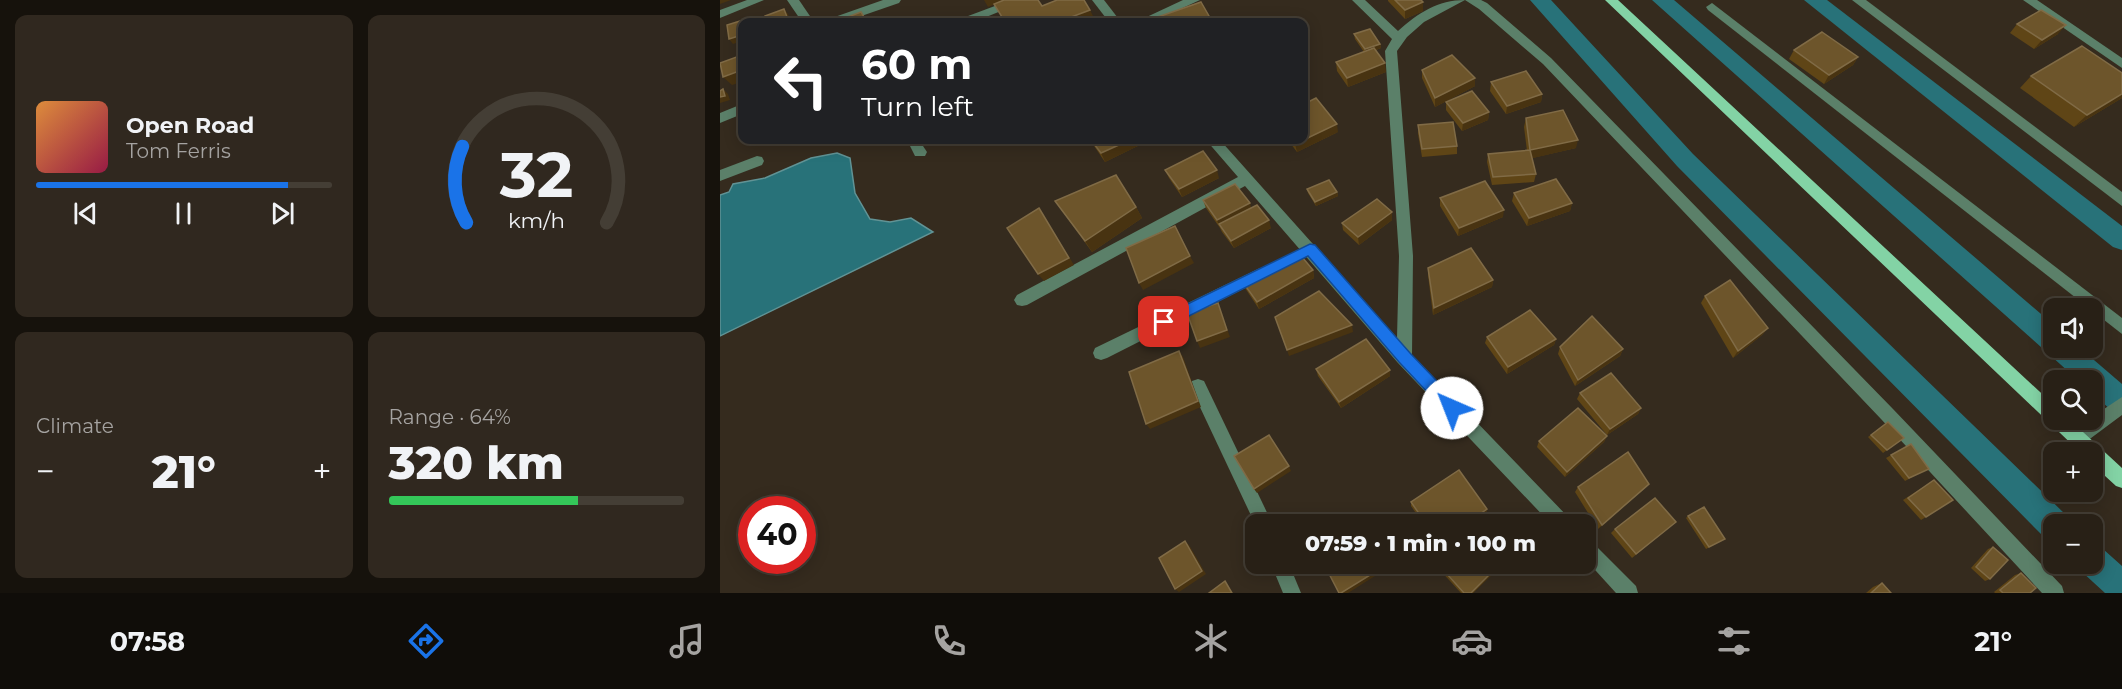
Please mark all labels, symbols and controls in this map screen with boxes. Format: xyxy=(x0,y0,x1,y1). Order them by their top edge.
text: 60 m xyxy=(861,38,972,90)
icon: left xyxy=(762,42,840,120)
text: Turn left xyxy=(861,90,974,123)
text: Open Road xyxy=(126,112,254,139)
text: 32 xyxy=(499,137,573,213)
text: Tom Ferris xyxy=(126,139,231,163)
icon: previous xyxy=(69,197,102,230)
icon: pause xyxy=(167,197,200,230)
icon: next xyxy=(266,197,299,230)
text: km/h xyxy=(508,207,565,233)
pin xyxy=(1138,296,1189,347)
map controls xyxy=(2043,298,2103,574)
button: sound xyxy=(2043,298,2103,358)
icon: arrive xyxy=(1147,305,1180,338)
button: search xyxy=(2043,370,2103,430)
position arrow xyxy=(1420,376,1484,440)
text: Range · 64% xyxy=(389,405,511,429)
text: Climate xyxy=(36,414,114,438)
text: 320 km xyxy=(389,435,564,490)
button: + xyxy=(2043,442,2103,502)
text: 21° xyxy=(152,444,216,499)
text: − xyxy=(36,451,55,491)
text: + xyxy=(313,451,331,491)
speed limit sign: 40 xyxy=(738,496,816,574)
button: − xyxy=(2043,514,2103,574)
text: 07:59 · 1 min · 100 m xyxy=(1305,530,1536,557)
icon: directions xyxy=(405,620,447,662)
icon: music xyxy=(666,620,708,662)
icon: phone xyxy=(928,620,970,662)
icon: climate xyxy=(1190,620,1232,662)
icon: car xyxy=(1451,620,1493,662)
icon: filters xyxy=(1713,620,1755,662)
text: 07:58 xyxy=(110,625,185,658)
text: 21° xyxy=(1974,625,2012,658)

